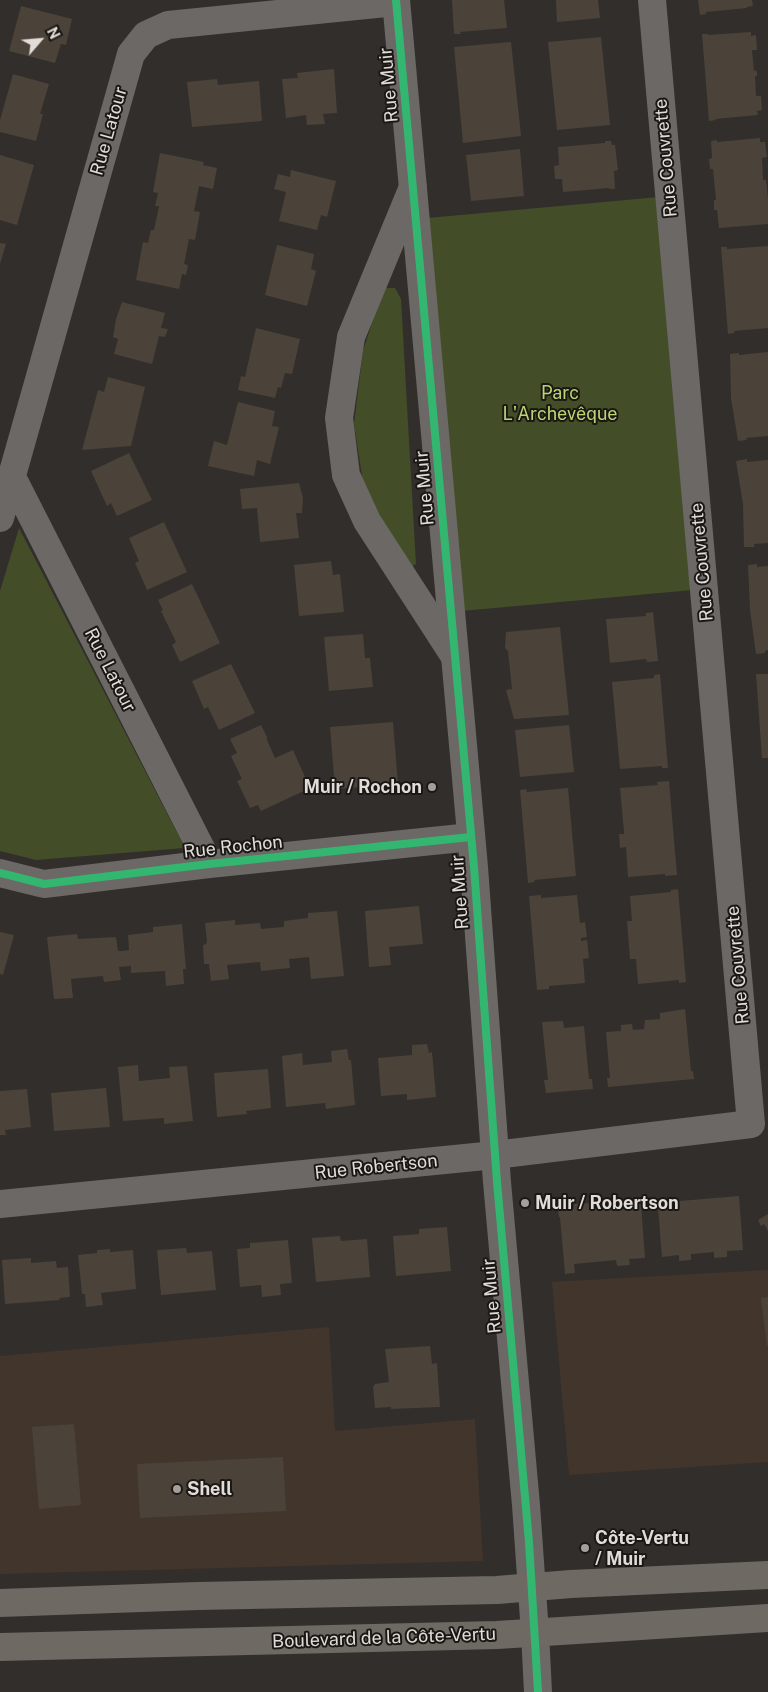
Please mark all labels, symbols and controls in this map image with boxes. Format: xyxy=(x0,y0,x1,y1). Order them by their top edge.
north arrow xyxy=(15,15,65,65)
text: N xyxy=(44,25,63,42)
street label: Rue Muir xyxy=(375,47,403,123)
street label: Rue Latour xyxy=(86,84,132,178)
street label: Rue Couvrette xyxy=(650,98,682,218)
park label: Parc L'Archevêque xyxy=(502,382,618,424)
street label: Rue Muir xyxy=(411,450,439,526)
street label: Rue Couvrette xyxy=(686,502,718,622)
street label: Rue Latour xyxy=(80,624,140,716)
place label: Muir / Rochon xyxy=(303,776,422,798)
marker: Muir / Rochon xyxy=(426,781,438,793)
street label: Rue Rochon xyxy=(182,831,284,863)
street label: Rue Muir xyxy=(447,854,473,930)
street label: Rue Couvrette xyxy=(722,905,754,1025)
street label: Rue Robertson xyxy=(313,1150,439,1184)
place label: Muir / Robertson xyxy=(535,1192,679,1214)
marker: Muir / Robertson xyxy=(519,1197,531,1209)
street label: Rue Muir xyxy=(478,1258,506,1334)
place label: Shell xyxy=(187,1478,232,1500)
marker: Shell xyxy=(171,1483,183,1495)
place label: Côte-Vertu / Muir xyxy=(595,1527,689,1570)
marker: Côte-Vertu / Muir xyxy=(579,1542,591,1554)
street label: Boulevard de la Côte-Vertu xyxy=(272,1623,496,1653)

